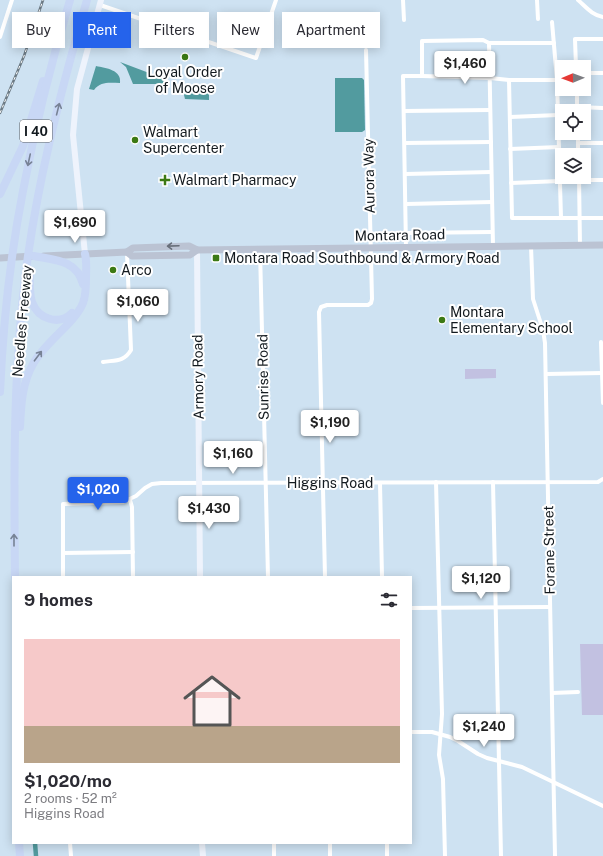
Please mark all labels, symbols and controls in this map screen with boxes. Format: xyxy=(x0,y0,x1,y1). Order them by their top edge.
chip: Buy xyxy=(12,12,65,48)
chip: Rent xyxy=(73,12,131,48)
chip: Filters xyxy=(139,12,209,48)
chip: New xyxy=(217,12,274,48)
chip: Apartment xyxy=(282,12,380,48)
pin: $1,460 xyxy=(432,51,498,85)
marker: Loyal Order of Moose xyxy=(180,52,190,62)
text: $1,460 xyxy=(443,56,487,71)
north arrow xyxy=(555,60,591,96)
map controls xyxy=(555,60,591,184)
place label: Loyal Order of Moose xyxy=(147,64,223,96)
one-way arrow xyxy=(54,102,62,115)
button: locate xyxy=(555,104,591,140)
road number: I 40 xyxy=(20,120,52,142)
place label: Walmart Supercenter xyxy=(143,124,224,156)
marker: Walmart Supercenter xyxy=(130,135,140,145)
street label: Aurora Way xyxy=(360,138,378,214)
button: layers xyxy=(555,148,591,184)
one-way arrow xyxy=(25,153,33,166)
place label: Walmart Pharmacy xyxy=(173,172,297,188)
marker: Walmart Pharmacy xyxy=(160,175,170,185)
pin: $1,690 xyxy=(42,210,108,244)
text: $1,690 xyxy=(53,215,97,230)
street label: Montara Road xyxy=(355,226,445,244)
one-way arrow xyxy=(167,242,180,250)
place label: Montara Road Southbound & Armory Road xyxy=(224,250,500,266)
marker: Montara Road Southbound & Armory Road xyxy=(211,253,221,263)
place label: Arco xyxy=(121,262,152,278)
street label: Needles Freeway xyxy=(9,264,35,378)
marker: Arco xyxy=(108,265,118,275)
pin: $1,060 xyxy=(105,289,171,323)
text: $1,060 xyxy=(116,294,160,309)
place label: Montara Elementary School xyxy=(450,304,573,336)
marker: Montara Elementary School xyxy=(437,315,447,325)
street label: Armory Road xyxy=(189,334,207,420)
street label: Sunrise Road xyxy=(254,334,272,420)
one-way arrow xyxy=(34,351,42,362)
pin: $1,190 xyxy=(297,410,363,444)
text: $1,190 xyxy=(310,415,350,430)
pin: $1,160 xyxy=(200,441,266,475)
text: $1,160 xyxy=(213,446,253,461)
street label: Higgins Road xyxy=(287,475,373,491)
pin: $1,020 xyxy=(65,477,131,511)
text: $1,020 xyxy=(76,482,120,497)
pin: $1,430 xyxy=(176,496,242,530)
text: $1,430 xyxy=(187,501,231,516)
street label: Forane Street xyxy=(540,505,558,595)
one-way arrow xyxy=(10,534,18,547)
pin: $1,120 xyxy=(448,566,514,600)
text: $1,120 xyxy=(461,571,501,586)
icon: filters xyxy=(378,589,400,611)
text: 9 homes xyxy=(24,590,93,610)
icon: home xyxy=(176,665,248,737)
pin: $1,240 xyxy=(451,714,517,748)
text: $1,240 xyxy=(462,719,506,734)
text: $1,020/mo xyxy=(24,771,112,791)
text: 2 rooms · 52 m² xyxy=(24,791,117,806)
text: Higgins Road xyxy=(24,806,104,821)

